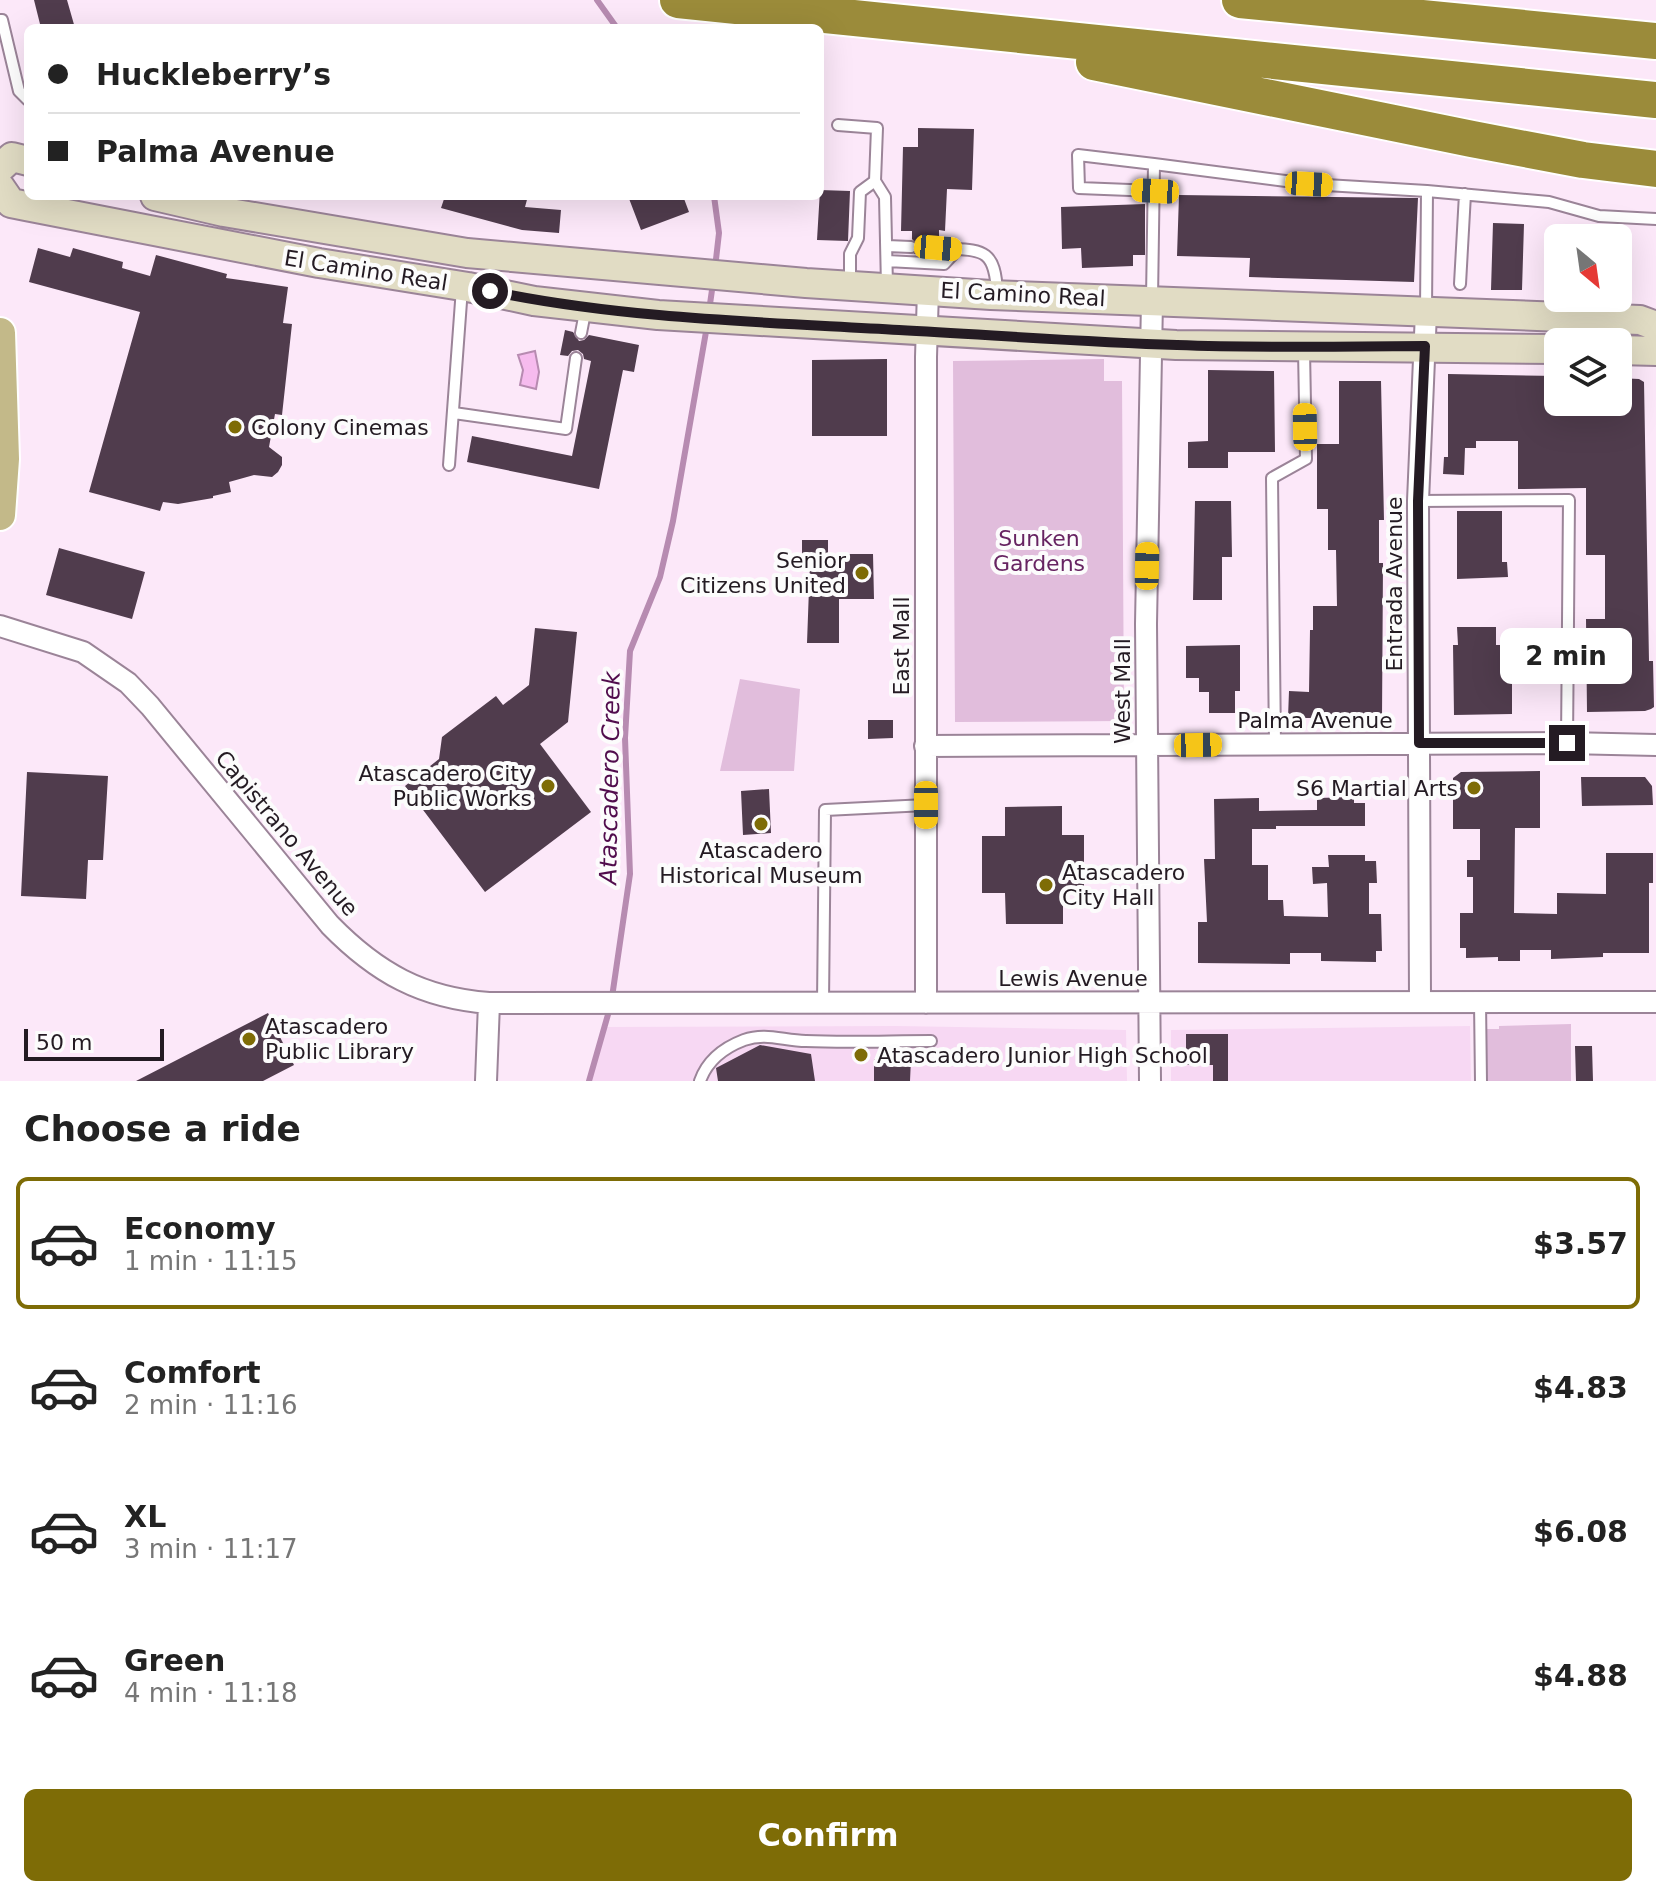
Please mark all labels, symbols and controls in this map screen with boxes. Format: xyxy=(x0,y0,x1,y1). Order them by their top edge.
text: Huckleberry’s xyxy=(96,57,331,92)
text: Palma Avenue xyxy=(96,134,335,169)
car xyxy=(1284,171,1334,197)
car xyxy=(1130,178,1180,204)
north arrow xyxy=(1544,224,1632,312)
map controls xyxy=(1544,224,1632,416)
car xyxy=(913,234,963,262)
street label: El Camino Real xyxy=(282,245,449,296)
route start xyxy=(472,273,508,309)
street label: El Camino Real xyxy=(940,278,1106,311)
button: layers xyxy=(1544,328,1632,416)
car xyxy=(1293,403,1317,451)
place label: Colony Cinemas xyxy=(251,415,429,440)
marker: Colony Cinemas xyxy=(226,418,244,436)
street label: Entrada Avenue xyxy=(1382,496,1407,672)
park label: Sunken Gardens xyxy=(993,526,1085,576)
car xyxy=(1135,542,1159,590)
place label: Senior Citizens United xyxy=(680,548,847,598)
marker: Senior Citizens United xyxy=(853,564,871,582)
street label: East Mall xyxy=(889,596,914,696)
callout: 2 min xyxy=(1501,627,1633,683)
street label: West Mall xyxy=(1110,638,1135,744)
text: 2 min xyxy=(1525,641,1607,671)
water label: Atascadero Creek xyxy=(594,670,626,887)
street label: Palma Avenue xyxy=(1237,708,1393,733)
route end xyxy=(1549,725,1585,761)
car xyxy=(1174,733,1222,757)
street label: Capistrano Avenue xyxy=(210,746,363,921)
place label: Atascadero City Public Works xyxy=(359,761,532,811)
place label: S6 Martial Arts xyxy=(1296,776,1458,801)
marker: Atascadero City Public Works xyxy=(539,777,557,795)
marker: S6 Martial Arts xyxy=(1465,779,1483,797)
car xyxy=(914,781,938,829)
marker: Atascadero Historical Museum xyxy=(752,815,770,833)
place label: Atascadero Historical Museum xyxy=(659,838,863,888)
place label: Atascadero City Hall xyxy=(1062,860,1185,910)
marker: Atascadero City Hall xyxy=(1037,876,1055,894)
street label: Lewis Avenue xyxy=(998,966,1148,991)
place label: Atascadero Public Library xyxy=(265,1014,414,1064)
scale bar xyxy=(24,1025,164,1061)
text: 50 m xyxy=(36,1030,92,1055)
marker: Atascadero Public Library xyxy=(240,1030,258,1048)
place label: Atascadero Junior High School xyxy=(877,1043,1208,1068)
marker: Atascadero Junior High School xyxy=(852,1046,870,1064)
text: Choose a ride xyxy=(24,1108,301,1149)
icon: car xyxy=(28,1207,100,1279)
text: Economy xyxy=(124,1211,276,1246)
text: $3.57 xyxy=(1533,1226,1628,1261)
text: 1 min · 11:15 xyxy=(124,1246,298,1276)
icon: car xyxy=(28,1351,100,1423)
text: Comfort xyxy=(124,1355,261,1390)
text: $4.83 xyxy=(1533,1370,1628,1405)
text: 2 min · 11:16 xyxy=(124,1390,298,1420)
icon: car xyxy=(28,1495,100,1567)
text: XL xyxy=(124,1499,166,1534)
text: $6.08 xyxy=(1533,1514,1628,1549)
text: 3 min · 11:17 xyxy=(124,1534,298,1564)
icon: car xyxy=(28,1639,100,1711)
text: Green xyxy=(124,1643,225,1678)
text: $4.88 xyxy=(1533,1658,1628,1693)
text: 4 min · 11:18 xyxy=(124,1678,298,1708)
button: Confirm xyxy=(24,1789,1632,1881)

